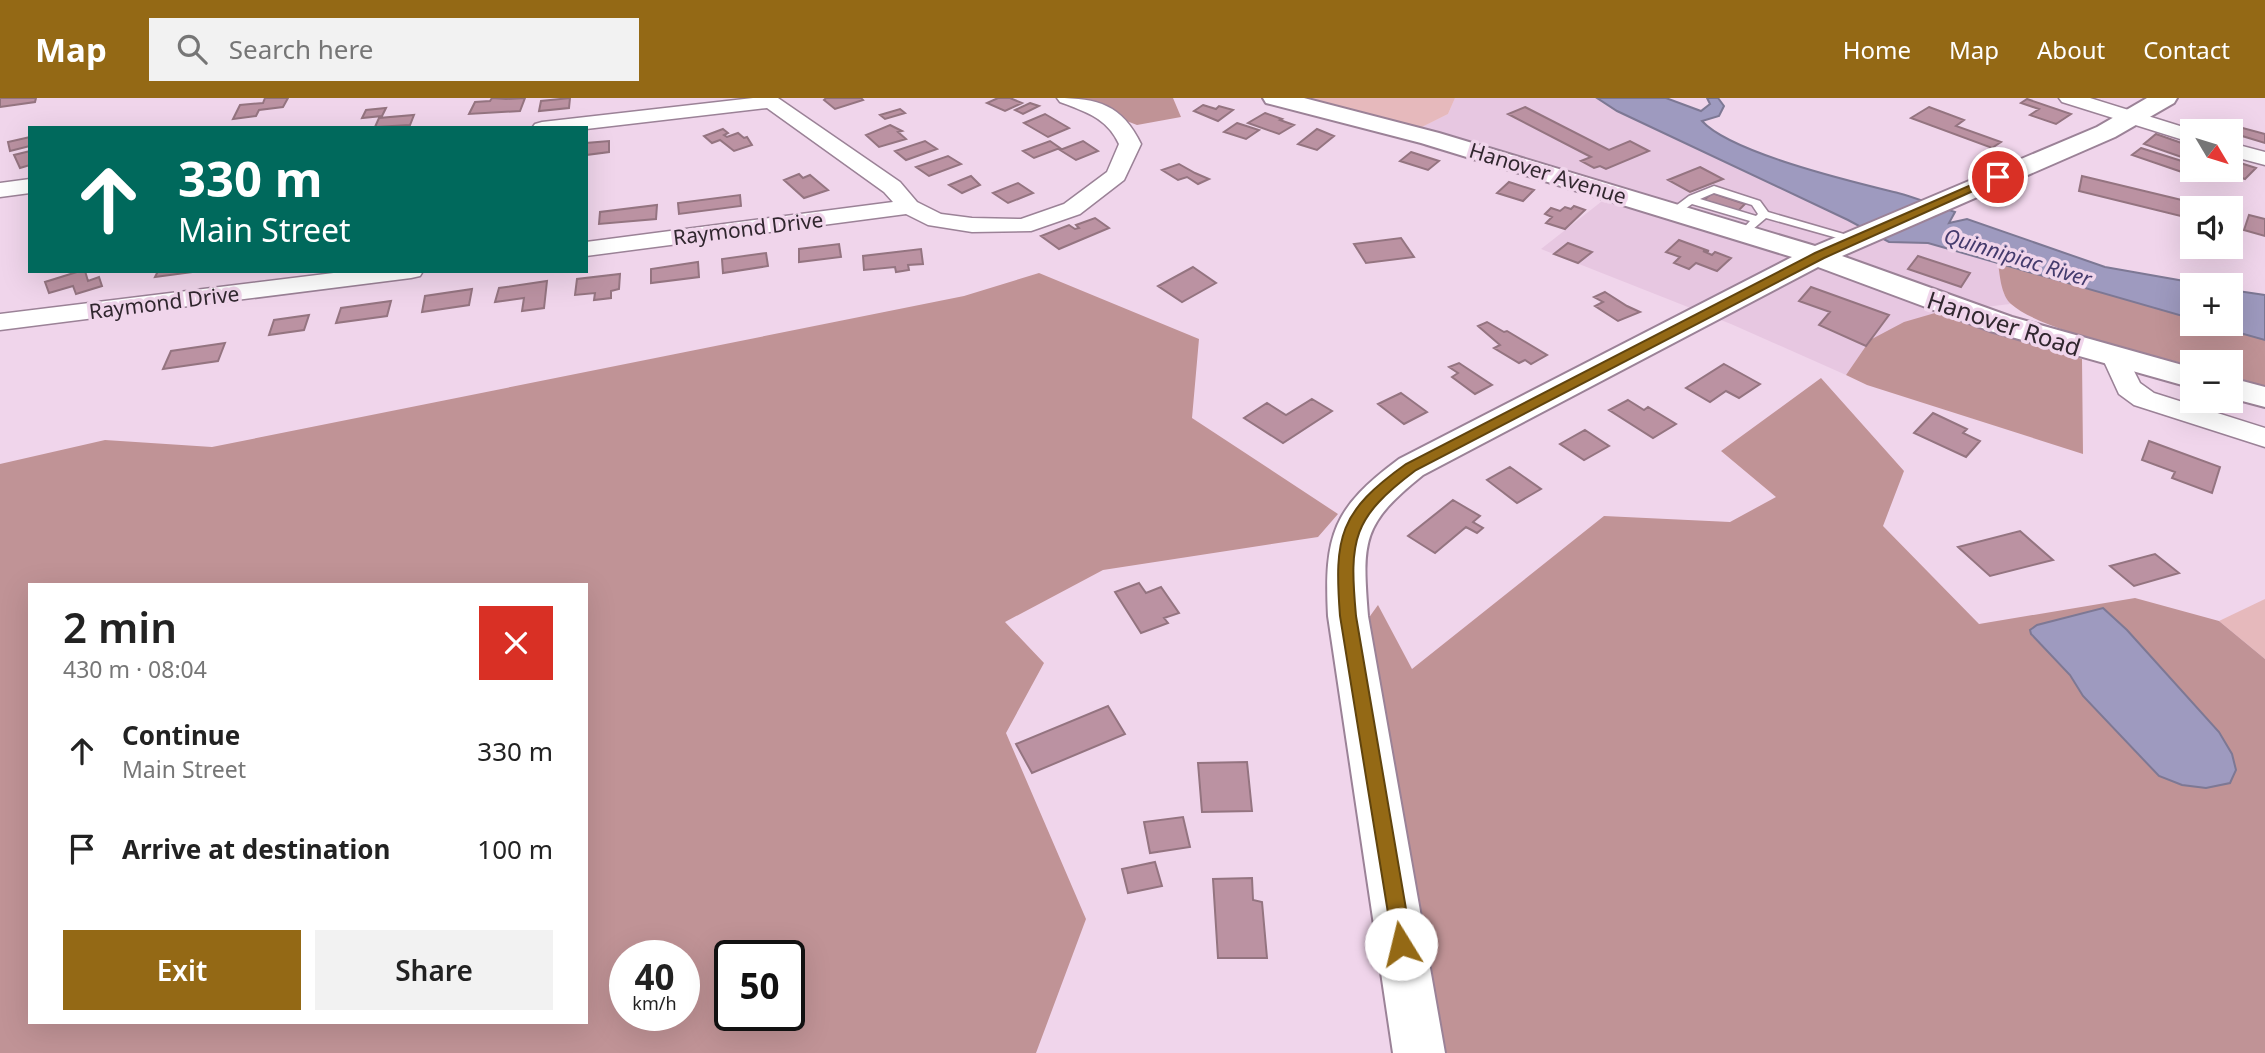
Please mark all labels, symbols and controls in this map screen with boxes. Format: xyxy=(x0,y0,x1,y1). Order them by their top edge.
search box xyxy=(149,18,639,81)
text: Map xyxy=(35,27,107,72)
icon: search xyxy=(173,30,211,68)
text: Search here xyxy=(229,31,373,67)
text: Home xyxy=(1843,33,1911,66)
text: Map xyxy=(1949,33,1999,66)
text: About xyxy=(2037,33,2105,66)
text: Contact xyxy=(2143,33,2230,66)
north arrow xyxy=(2180,119,2244,182)
map controls xyxy=(2180,119,2243,413)
street label: Hanover Avenue xyxy=(1466,136,1630,210)
text: 330 m xyxy=(178,145,323,211)
pin xyxy=(1968,147,2028,207)
icon: ahead xyxy=(63,154,154,245)
icon: arrive xyxy=(1979,158,2017,196)
button: sound xyxy=(2180,196,2243,259)
street label: Raymond Drive xyxy=(671,205,825,251)
text: Main Street xyxy=(178,208,351,251)
water label: Quinnipiac River xyxy=(1941,221,2097,293)
button: + xyxy=(2180,273,2243,336)
street label: Raymond Drive xyxy=(87,279,241,325)
street label: Hanover Road xyxy=(1923,283,2085,363)
button: − xyxy=(2180,350,2243,413)
text: 2 min xyxy=(63,598,177,655)
button: close xyxy=(479,606,553,680)
text: 430 m · 08:04 xyxy=(63,653,207,685)
text: Continue xyxy=(122,717,240,753)
icon: ahead xyxy=(63,732,101,770)
text: 330 m xyxy=(477,733,553,769)
text: Main Street xyxy=(122,753,246,785)
icon: arrive xyxy=(63,830,101,868)
text: Arrive at destination xyxy=(122,831,391,867)
text: 100 m xyxy=(477,831,553,867)
position arrow xyxy=(1364,907,1438,981)
button: Exit xyxy=(63,930,301,1010)
button: Share xyxy=(315,930,553,1010)
speed limit sign: 50 xyxy=(714,940,805,1031)
text: 40 xyxy=(634,953,675,1000)
text: km/h xyxy=(632,991,677,1015)

